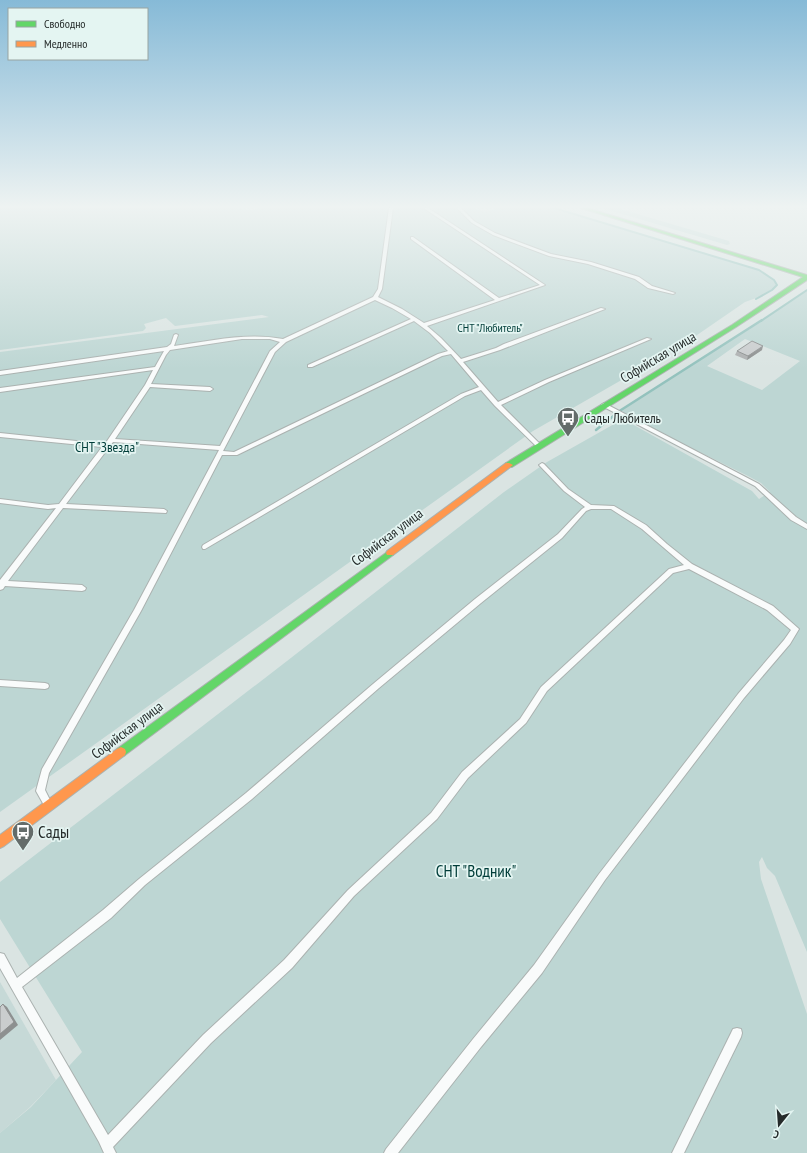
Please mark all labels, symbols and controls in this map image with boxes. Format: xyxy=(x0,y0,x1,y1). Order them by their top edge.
legend xyxy=(8,8,148,60)
text: Свободно xyxy=(44,16,86,31)
text: Медленно xyxy=(44,36,87,51)
park label: СНТ "Любитель" xyxy=(457,320,523,335)
street label: Софийская улица xyxy=(617,327,699,387)
bus stop icon: Сады Любитель xyxy=(555,405,581,438)
place label: Сады Любитель xyxy=(584,409,661,427)
park label: СНТ "Звезда" xyxy=(75,438,139,456)
street label: Софийская улица xyxy=(348,504,426,570)
street label: Софийская улица xyxy=(88,697,166,763)
bus stop icon: Сады xyxy=(10,819,36,852)
place label: Сады xyxy=(38,821,69,843)
park label: СНТ "Водник" xyxy=(436,860,516,882)
north arrow xyxy=(759,1105,799,1145)
text: С xyxy=(772,1127,781,1142)

